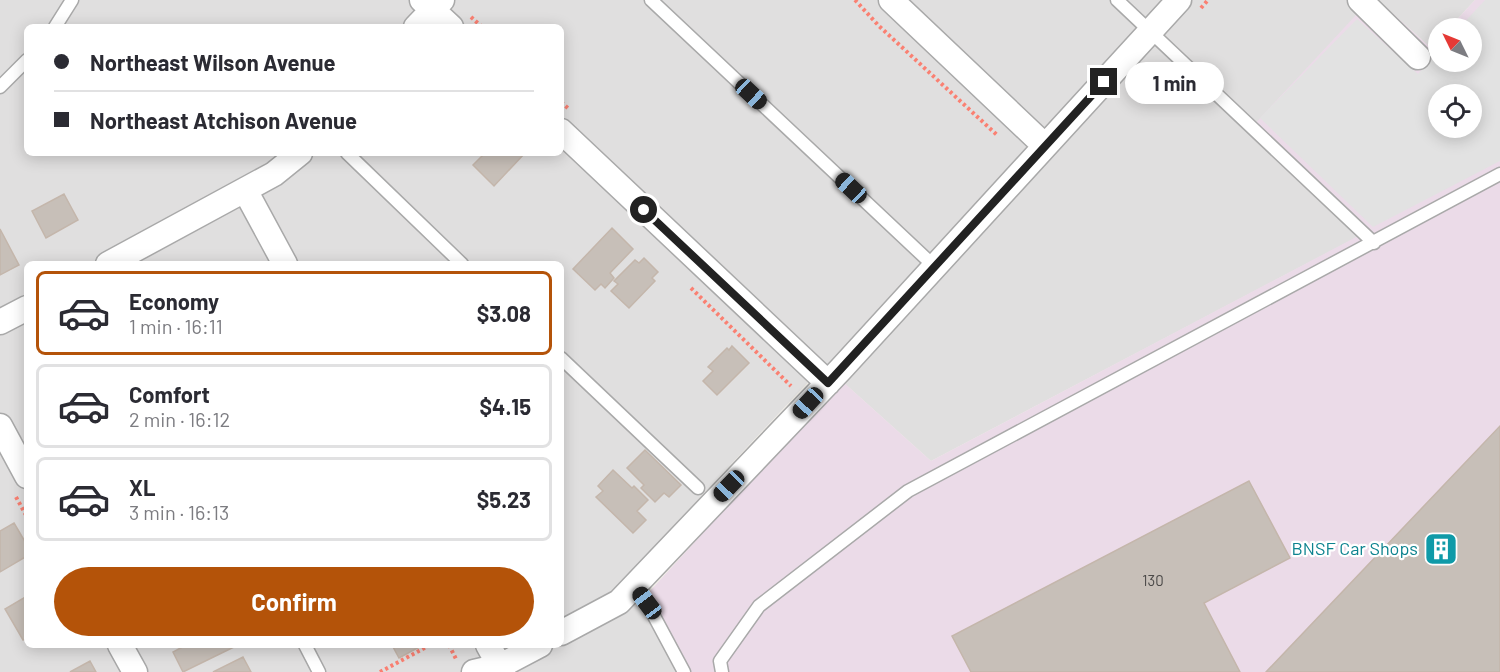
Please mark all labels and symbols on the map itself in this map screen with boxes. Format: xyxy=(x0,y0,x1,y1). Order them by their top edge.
north arrow xyxy=(1428,18,1482,72)
callout: 1 min xyxy=(1125,61,1224,103)
route end xyxy=(1090,68,1117,95)
car xyxy=(732,75,770,113)
car xyxy=(832,169,870,207)
route start xyxy=(630,196,657,223)
car xyxy=(789,384,827,422)
car xyxy=(710,467,748,505)
building icon: BNSF Car Shops xyxy=(1423,531,1459,567)
place label: BNSF Car Shops xyxy=(1292,537,1418,559)
house number: 130 xyxy=(1142,571,1164,589)
car xyxy=(629,583,665,623)

